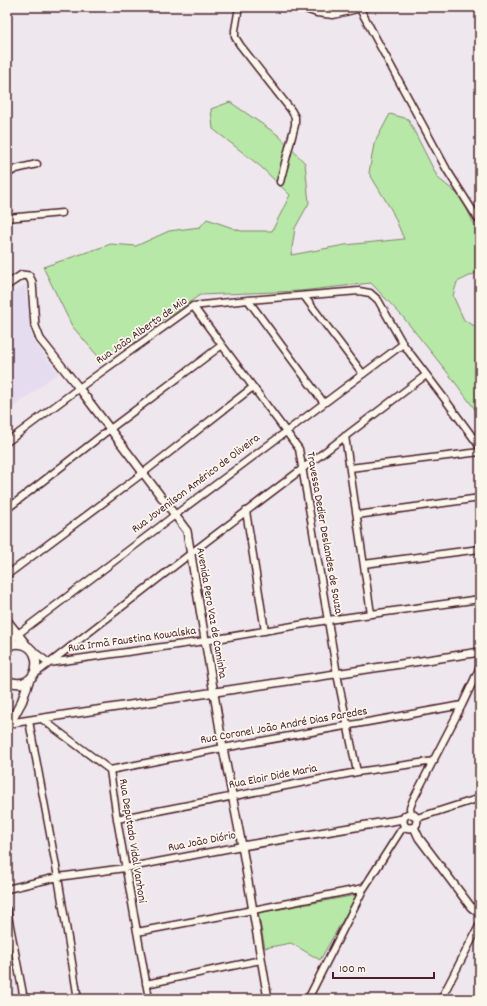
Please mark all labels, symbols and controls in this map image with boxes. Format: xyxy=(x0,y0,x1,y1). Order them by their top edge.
street label: Rua João Alberto de Mio xyxy=(93,293,191,369)
street label: Rua Jovenilson Américo de Oliveira xyxy=(128,430,264,538)
street label: Travessa Dedier Deslandes de Souza xyxy=(301,451,347,616)
street label: Avenida Pero Vaz de Caminha xyxy=(191,546,231,680)
street label: Rua Irmã Faustina Kowalska xyxy=(67,623,197,657)
street label: Rua Coronel João André Dias Paredes xyxy=(199,703,369,749)
street label: Rua Eloir Dide Maria xyxy=(227,760,319,794)
street label: Rua Deputado Vidal Vanhoni xyxy=(114,778,150,904)
street label: Rua João Diório xyxy=(167,827,237,857)
scale bar xyxy=(333,954,434,980)
text: 100 m xyxy=(339,961,366,978)

